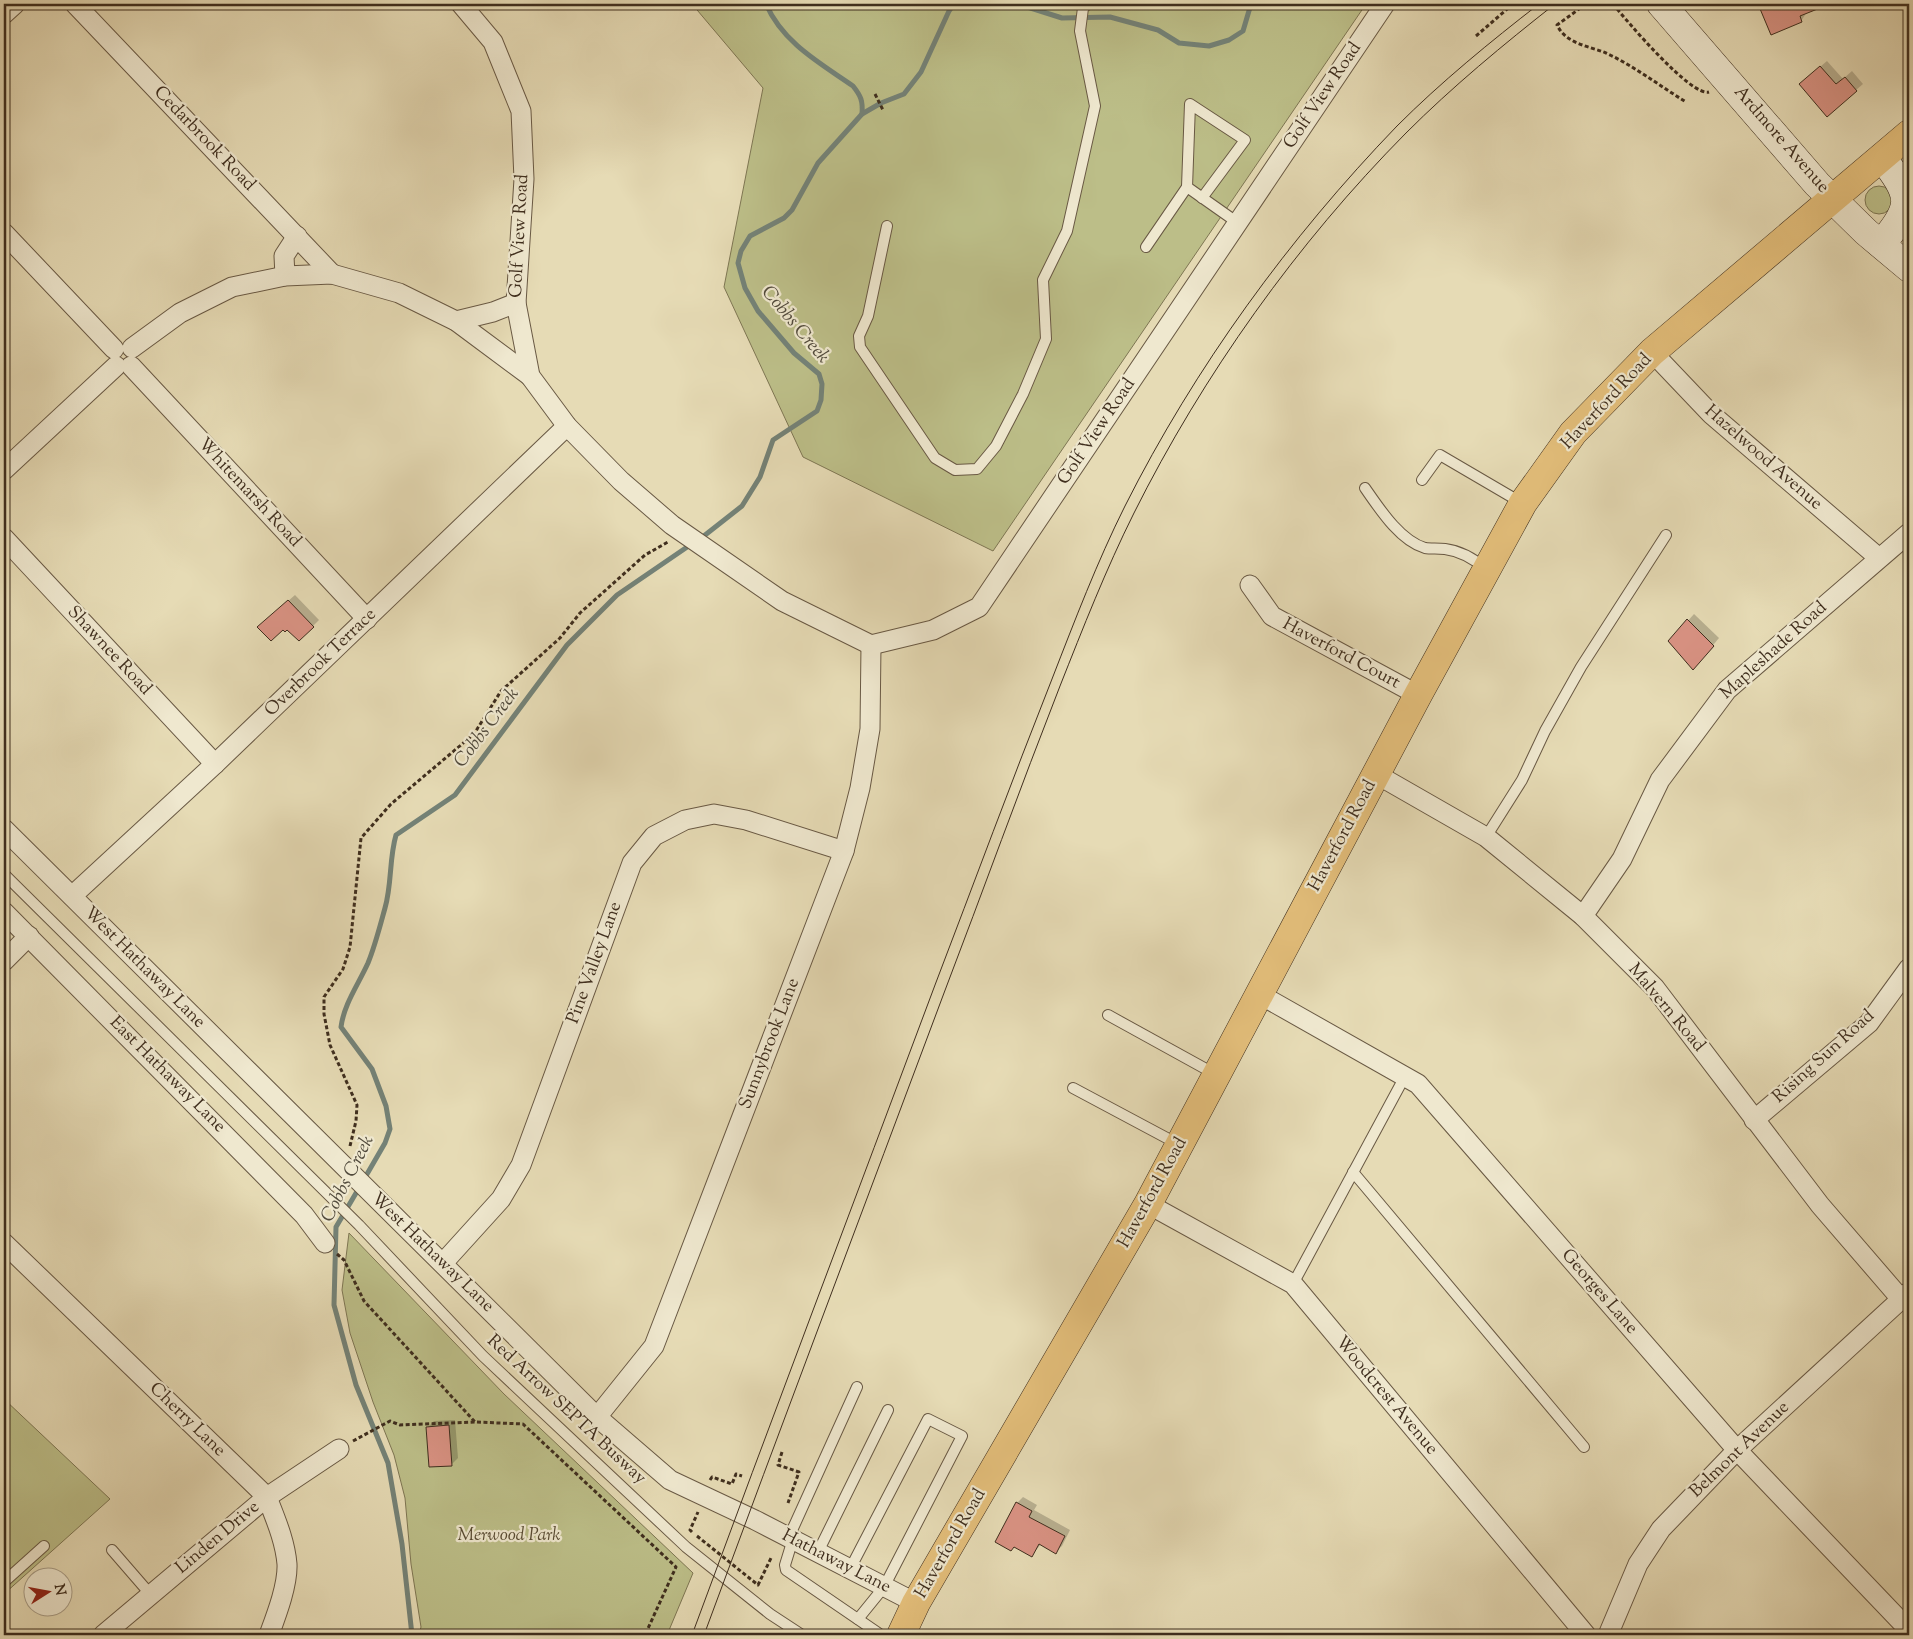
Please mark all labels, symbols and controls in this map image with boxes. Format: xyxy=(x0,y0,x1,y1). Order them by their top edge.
street label: Golf View Road xyxy=(1278,37,1368,155)
street label: Cedarbrook Road xyxy=(147,81,261,197)
street label: Ardmore Avenue xyxy=(1727,81,1835,199)
street label: Golf View Road xyxy=(504,173,536,299)
water label: Cobbs Creek xyxy=(754,280,836,370)
street label: Haverford Road xyxy=(1555,348,1659,456)
street label: Golf View Road xyxy=(1052,373,1142,491)
street label: Hazelwood Avenue xyxy=(1698,399,1828,517)
street label: Whitemarsh Road xyxy=(191,432,307,554)
street label: Mapleshade Road xyxy=(1715,596,1833,706)
street label: Shawnee Road xyxy=(61,600,157,702)
street label: Overbrook Terrace xyxy=(259,603,383,723)
street label: Haverford Court xyxy=(1278,612,1404,696)
water label: Cobbs Creek xyxy=(448,682,526,774)
street label: Haverford Road xyxy=(1303,775,1383,897)
street label: Pine Valley Lane xyxy=(561,898,629,1028)
street label: West Hathaway Lane xyxy=(77,901,211,1035)
street label: Malvern Road xyxy=(1621,958,1711,1058)
street label: Sunnybrook Lane xyxy=(733,975,807,1113)
street label: Rising Sun Road xyxy=(1767,1004,1881,1110)
street label: East Hathaway Lane xyxy=(103,1011,231,1139)
water label: Cobbs Creek xyxy=(315,1131,382,1227)
street label: Haverford Road xyxy=(1112,1133,1194,1253)
street label: West Hathaway Lane xyxy=(364,1187,500,1319)
street label: Georges Lane xyxy=(1555,1244,1643,1340)
street label: Red Arrow SEPTA Busway xyxy=(480,1329,652,1491)
street label: Woodcrest Avenue xyxy=(1328,1331,1444,1461)
street label: Cherry Lane xyxy=(143,1377,231,1463)
street label: Belmont Avenue xyxy=(1684,1396,1796,1504)
street label: Haverford Road xyxy=(909,1484,993,1604)
street label: Linden Drive xyxy=(170,1495,266,1581)
park label: Merwood Park xyxy=(458,1523,560,1549)
street label: Hathaway Lane xyxy=(777,1523,895,1601)
north arrow xyxy=(22,1566,72,1616)
text: N xyxy=(48,1583,70,1597)

